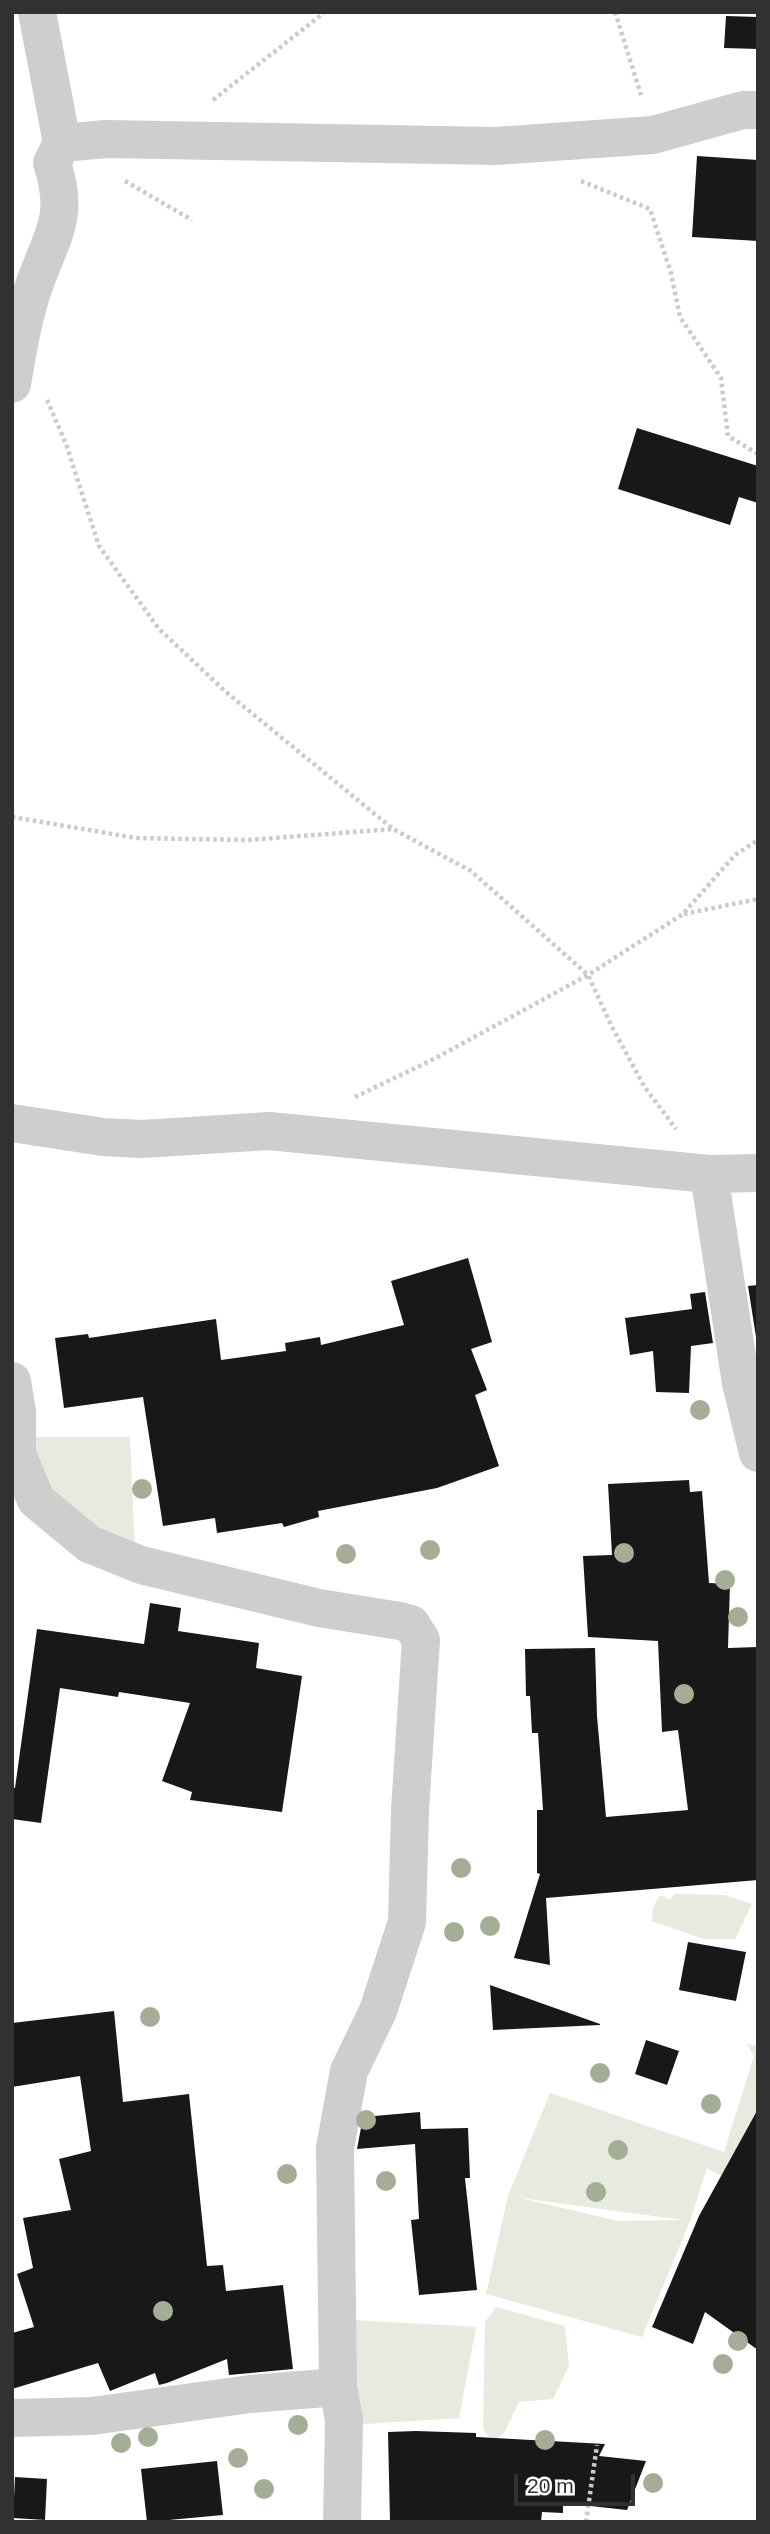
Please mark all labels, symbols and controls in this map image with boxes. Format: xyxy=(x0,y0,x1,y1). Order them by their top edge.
scale bar xyxy=(518,2460,639,2504)
text: 20 m xyxy=(527,2474,574,2497)

